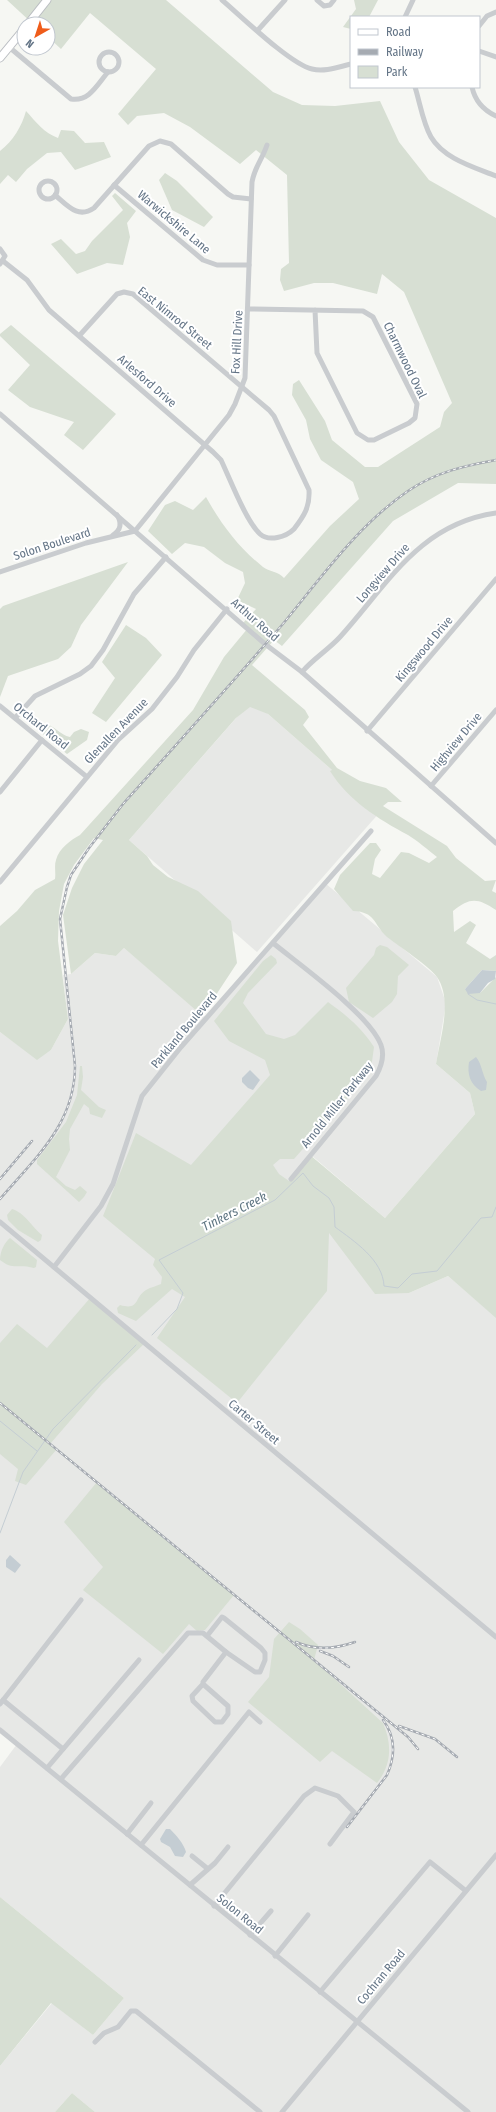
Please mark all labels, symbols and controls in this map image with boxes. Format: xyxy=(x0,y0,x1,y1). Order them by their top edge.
north arrow xyxy=(16,16,56,56)
legend xyxy=(350,16,480,88)
text: Road xyxy=(386,25,411,39)
text: N xyxy=(23,36,37,51)
text: Railway xyxy=(386,45,424,59)
text: Park xyxy=(386,65,408,79)
street label: Warwickshire Lane xyxy=(135,187,213,257)
street label: East Nimrod Street xyxy=(135,284,215,352)
street label: Fox Hill Drive xyxy=(228,310,246,374)
street label: Charmwood Oval xyxy=(381,320,429,400)
street label: Arlesford Drive xyxy=(115,352,179,410)
street label: Solon Boulevard xyxy=(12,525,92,563)
street label: Longview Drive xyxy=(354,541,413,605)
street label: Arthur Road xyxy=(228,595,282,645)
street label: Kingswood Drive xyxy=(392,613,456,685)
street label: Glenallen Avenue xyxy=(81,695,151,767)
street label: Orchard Road xyxy=(11,700,71,752)
street label: Highview Drive xyxy=(427,710,485,774)
street label: Parkland Boulevard xyxy=(148,989,220,1071)
street label: Arnold Miller Parkway xyxy=(298,1059,376,1151)
water label: Tinkers Creek xyxy=(199,1188,270,1234)
street label: Carter Street xyxy=(226,1397,282,1447)
street label: Solon Road xyxy=(214,1891,266,1937)
street label: Cochran Road xyxy=(354,1947,408,2007)

